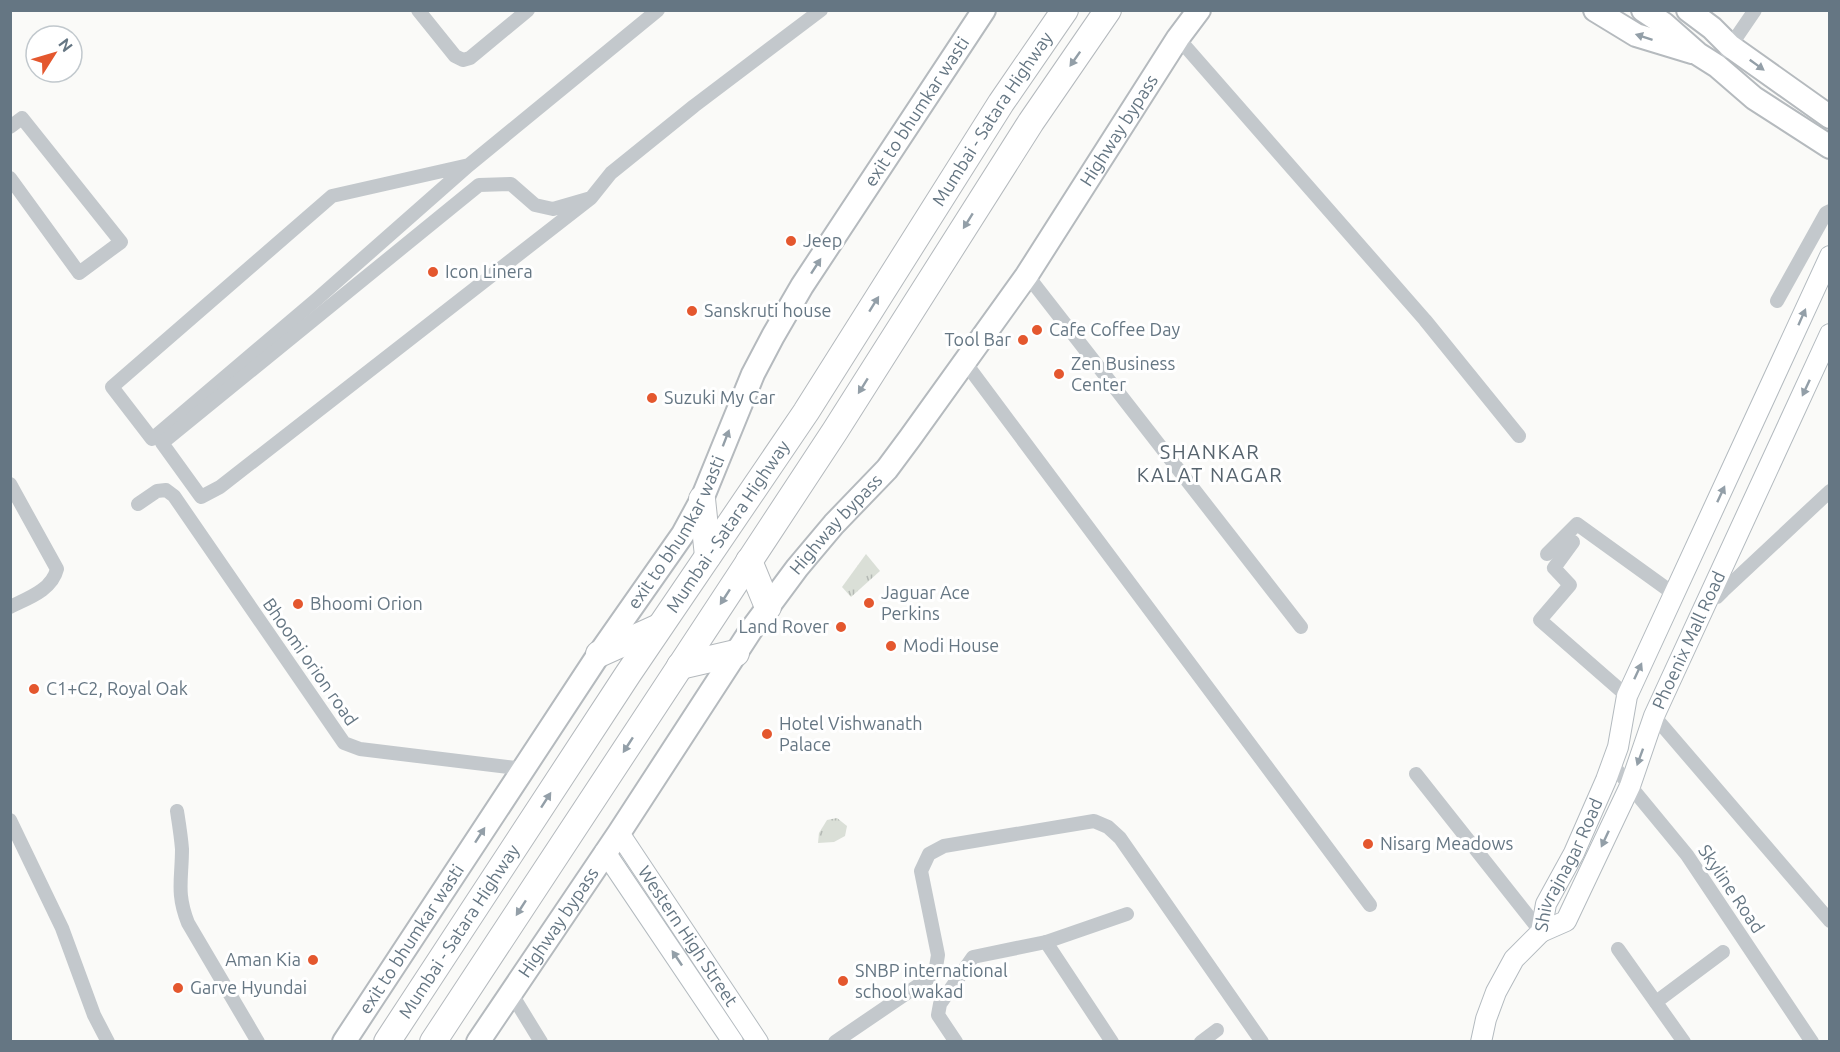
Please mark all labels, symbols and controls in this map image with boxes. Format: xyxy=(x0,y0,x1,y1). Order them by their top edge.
north arrow xyxy=(24,24,84,84)
street label: Mumbai - Satara Highway xyxy=(928,27,1056,209)
one-way arrow xyxy=(1635,32,1653,42)
street label: exit to bhumkar wasti xyxy=(860,33,972,190)
text: N xyxy=(55,35,77,55)
one-way arrow xyxy=(1069,50,1081,66)
one-way arrow xyxy=(1748,59,1764,71)
street label: Highway bypass xyxy=(1075,70,1161,189)
one-way arrow xyxy=(962,213,974,229)
place label: Jeep xyxy=(803,230,842,250)
marker: Jeep xyxy=(784,234,798,248)
one-way arrow xyxy=(810,258,821,274)
place label: Icon Linera xyxy=(445,261,533,281)
marker: Icon Linera xyxy=(426,265,440,279)
one-way arrow xyxy=(869,296,880,312)
place label: Sanskruti house xyxy=(704,300,831,320)
marker: Sanskruti house xyxy=(685,304,699,318)
one-way arrow xyxy=(1798,308,1807,326)
place label: Cafe Coffee Day xyxy=(1049,319,1180,339)
marker: Cafe Coffee Day xyxy=(1030,323,1044,337)
place label: Tool Bar xyxy=(944,329,1011,349)
marker: Tool Bar xyxy=(1016,333,1030,347)
place label: Zen Business Center xyxy=(1071,353,1175,394)
marker: Zen Business Center xyxy=(1052,367,1066,381)
one-way arrow xyxy=(858,378,869,394)
one-way arrow xyxy=(1802,380,1811,397)
place label: Suzuki My Car xyxy=(664,387,776,407)
marker: Suzuki My Car xyxy=(645,391,659,405)
one-way arrow xyxy=(721,429,731,447)
street label: Mumbai - Satara Highway xyxy=(662,436,793,616)
district label: SHANKAR KALAT NAGAR xyxy=(1137,440,1283,486)
street label: exit to bhumkar wasti xyxy=(623,452,728,612)
street label: Highway bypass xyxy=(785,469,886,578)
one-way arrow xyxy=(1716,486,1725,503)
street label: Phoenix Mall Road xyxy=(1648,568,1728,712)
place label: Jaguar Ace Perkins xyxy=(881,582,970,623)
one-way arrow xyxy=(720,589,731,606)
place label: Bhoomi Orion xyxy=(310,593,423,613)
street label: Bhoomi orion road xyxy=(259,594,362,729)
marker: Jaguar Ace Perkins xyxy=(862,596,876,610)
marker: Bhoomi Orion xyxy=(291,597,305,611)
place label: Land Rover xyxy=(738,616,829,636)
marker: Land Rover xyxy=(834,620,848,634)
place label: Modi House xyxy=(903,635,999,655)
marker: Modi House xyxy=(884,639,898,653)
one-way arrow xyxy=(1634,662,1643,679)
place label: C1+C2, Royal Oak xyxy=(46,678,188,698)
marker: C1+C2, Royal Oak xyxy=(27,682,41,696)
place label: Hotel Vishwanath Palace xyxy=(779,713,922,754)
marker: Hotel Vishwanath Palace xyxy=(760,727,774,741)
one-way arrow xyxy=(623,737,634,753)
one-way arrow xyxy=(1635,748,1645,766)
one-way arrow xyxy=(540,791,551,808)
street label: Shivrajnagar Road xyxy=(1530,795,1606,933)
one-way arrow xyxy=(474,827,485,843)
one-way arrow xyxy=(1600,830,1609,847)
place label: Nisarg Meadows xyxy=(1380,833,1513,853)
marker: Nisarg Meadows xyxy=(1361,837,1375,851)
street label: Mumbai - Satara Highway xyxy=(394,840,523,1022)
street label: Skyline Road xyxy=(1695,841,1769,936)
street label: exit to bhumkar wasti xyxy=(354,860,467,1017)
street label: Western High Street xyxy=(635,862,742,1010)
street label: Highway bypass xyxy=(514,863,602,981)
one-way arrow xyxy=(515,900,526,916)
place label: Aman Kia xyxy=(225,949,301,969)
one-way arrow xyxy=(671,951,683,967)
marker: Aman Kia xyxy=(306,953,320,967)
place label: SNBP international school wakad xyxy=(855,960,1008,1001)
marker: SNBP international school wakad xyxy=(836,974,850,988)
place label: Garve Hyundai xyxy=(190,977,307,997)
marker: Garve Hyundai xyxy=(171,981,185,995)

